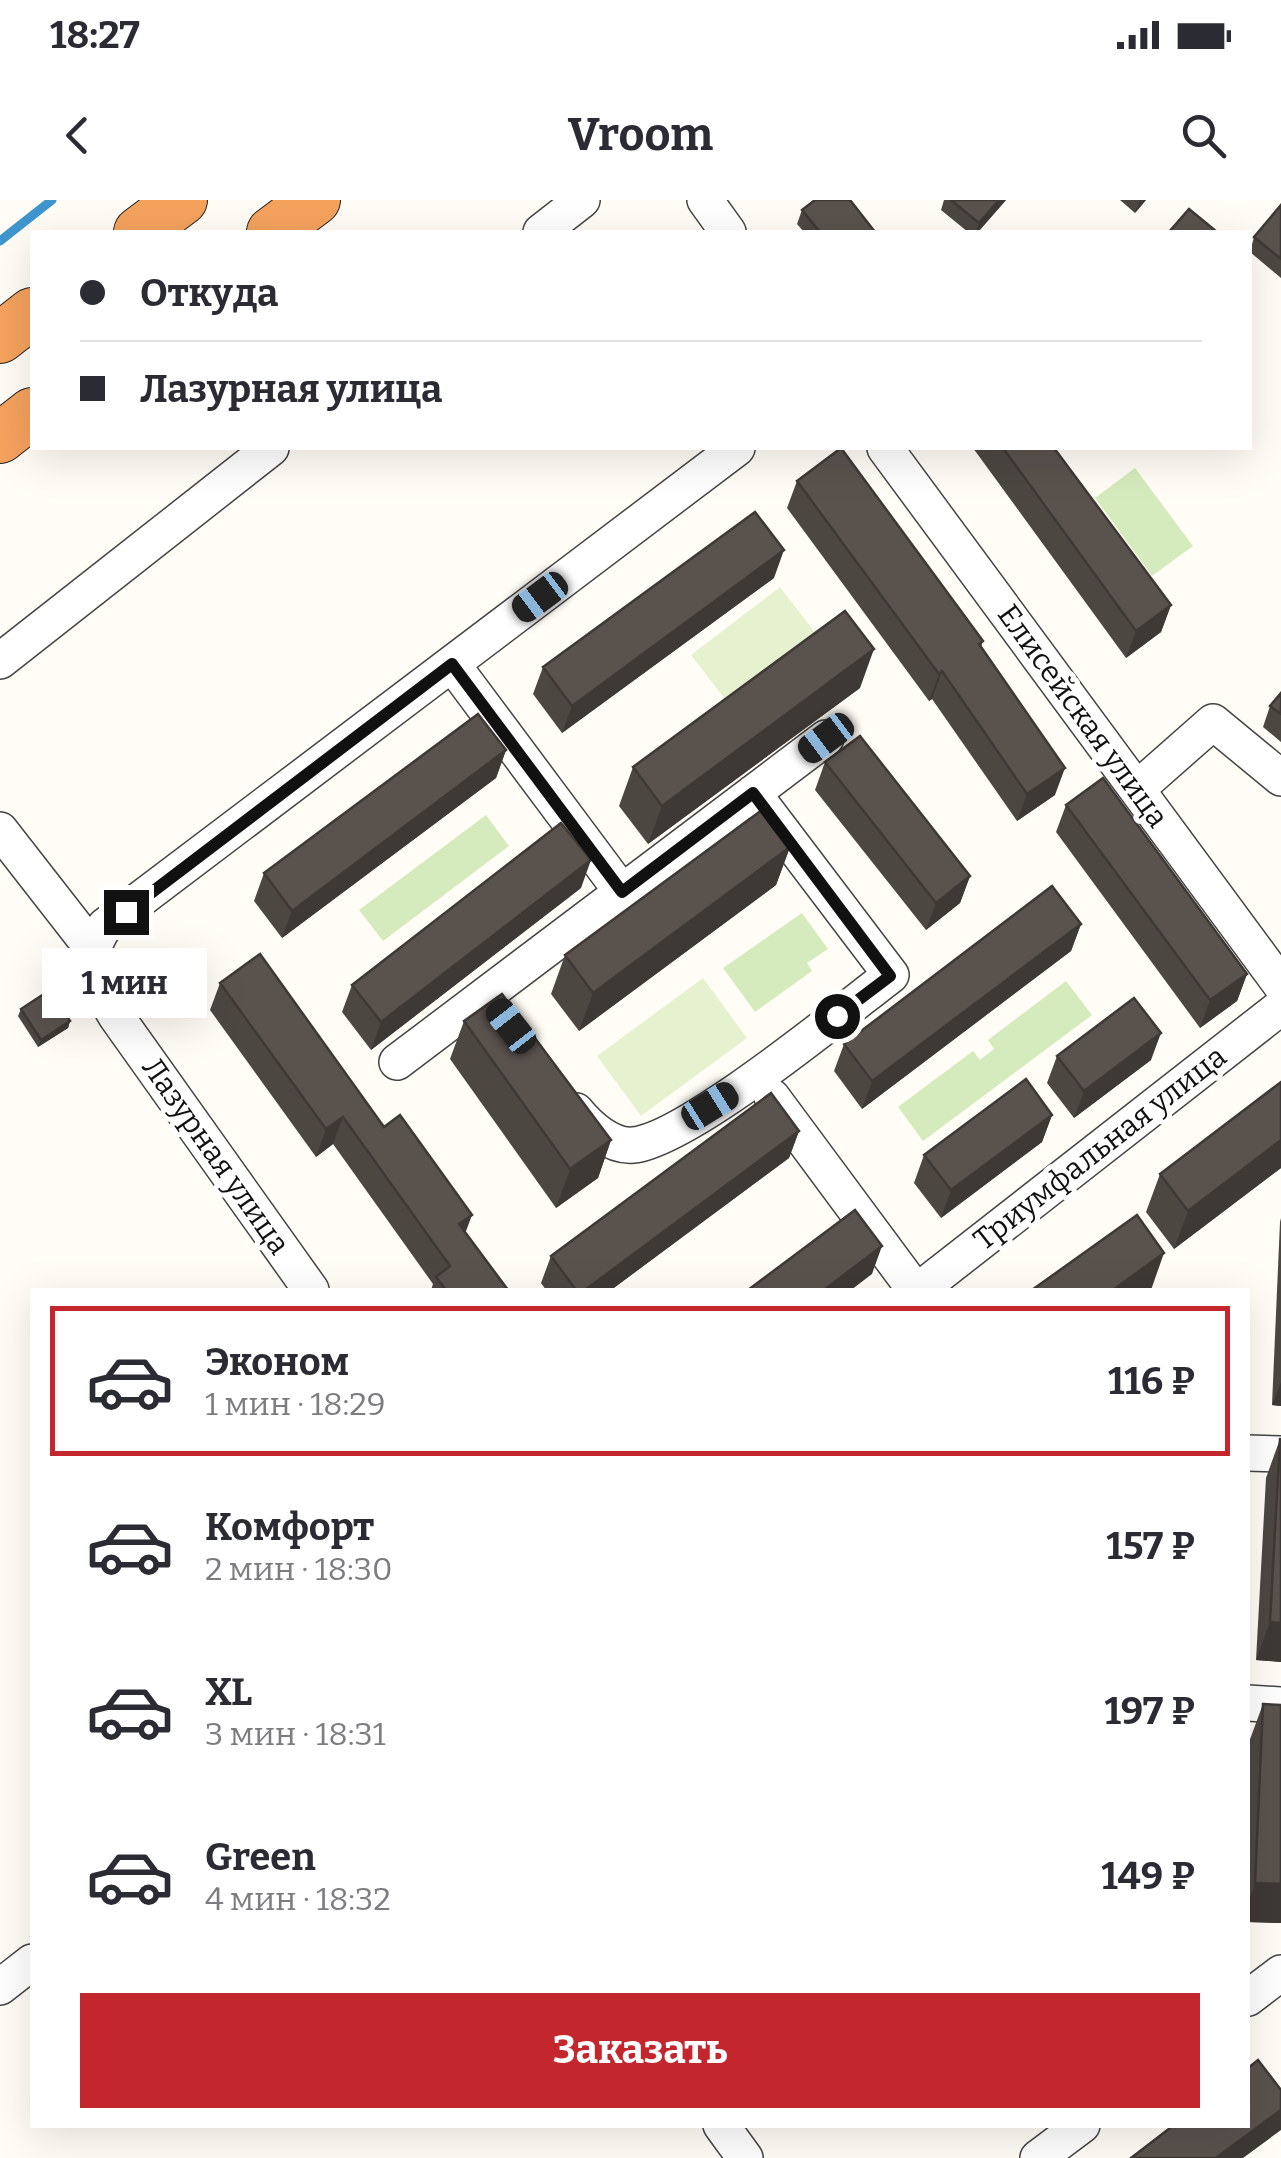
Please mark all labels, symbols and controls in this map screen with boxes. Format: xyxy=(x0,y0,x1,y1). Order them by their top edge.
text: 18:27 xyxy=(50,12,140,58)
icon: back xyxy=(50,108,105,163)
text: Vroom xyxy=(568,108,713,162)
icon: search xyxy=(1176,108,1231,163)
text: Откуда xyxy=(140,270,278,316)
text: Лазурная улица xyxy=(140,366,442,412)
car xyxy=(507,567,573,627)
street label: Елисейская улица xyxy=(990,598,1176,834)
car xyxy=(793,708,859,768)
route end xyxy=(104,890,149,935)
callout: 1 мин xyxy=(44,947,208,1017)
text: 1 мин xyxy=(81,964,168,1002)
car xyxy=(481,993,541,1059)
route start xyxy=(815,994,860,1039)
street label: Триумфальная улица xyxy=(967,1038,1233,1258)
street label: Лазурная улица xyxy=(135,1051,297,1261)
car xyxy=(677,1077,743,1135)
icon: car xyxy=(85,1336,175,1426)
text: Эконом xyxy=(205,1339,349,1385)
text: 116 ₽ xyxy=(1108,1358,1195,1404)
text: 1 мин · 18:29 xyxy=(205,1385,385,1423)
icon: car xyxy=(85,1501,175,1591)
text: Комфорт xyxy=(205,1504,374,1550)
text: 157 ₽ xyxy=(1106,1523,1195,1569)
text: 2 мин · 18:30 xyxy=(205,1550,393,1588)
icon: car xyxy=(85,1666,175,1756)
text: XL xyxy=(205,1669,252,1715)
text: 197 ₽ xyxy=(1104,1688,1195,1734)
text: 3 мин · 18:31 xyxy=(205,1715,386,1753)
icon: car xyxy=(85,1831,175,1921)
text: Green xyxy=(205,1834,316,1880)
text: 149 ₽ xyxy=(1101,1853,1195,1899)
text: 4 мин · 18:32 xyxy=(205,1880,391,1918)
button: Заказать xyxy=(80,1993,1200,2108)

